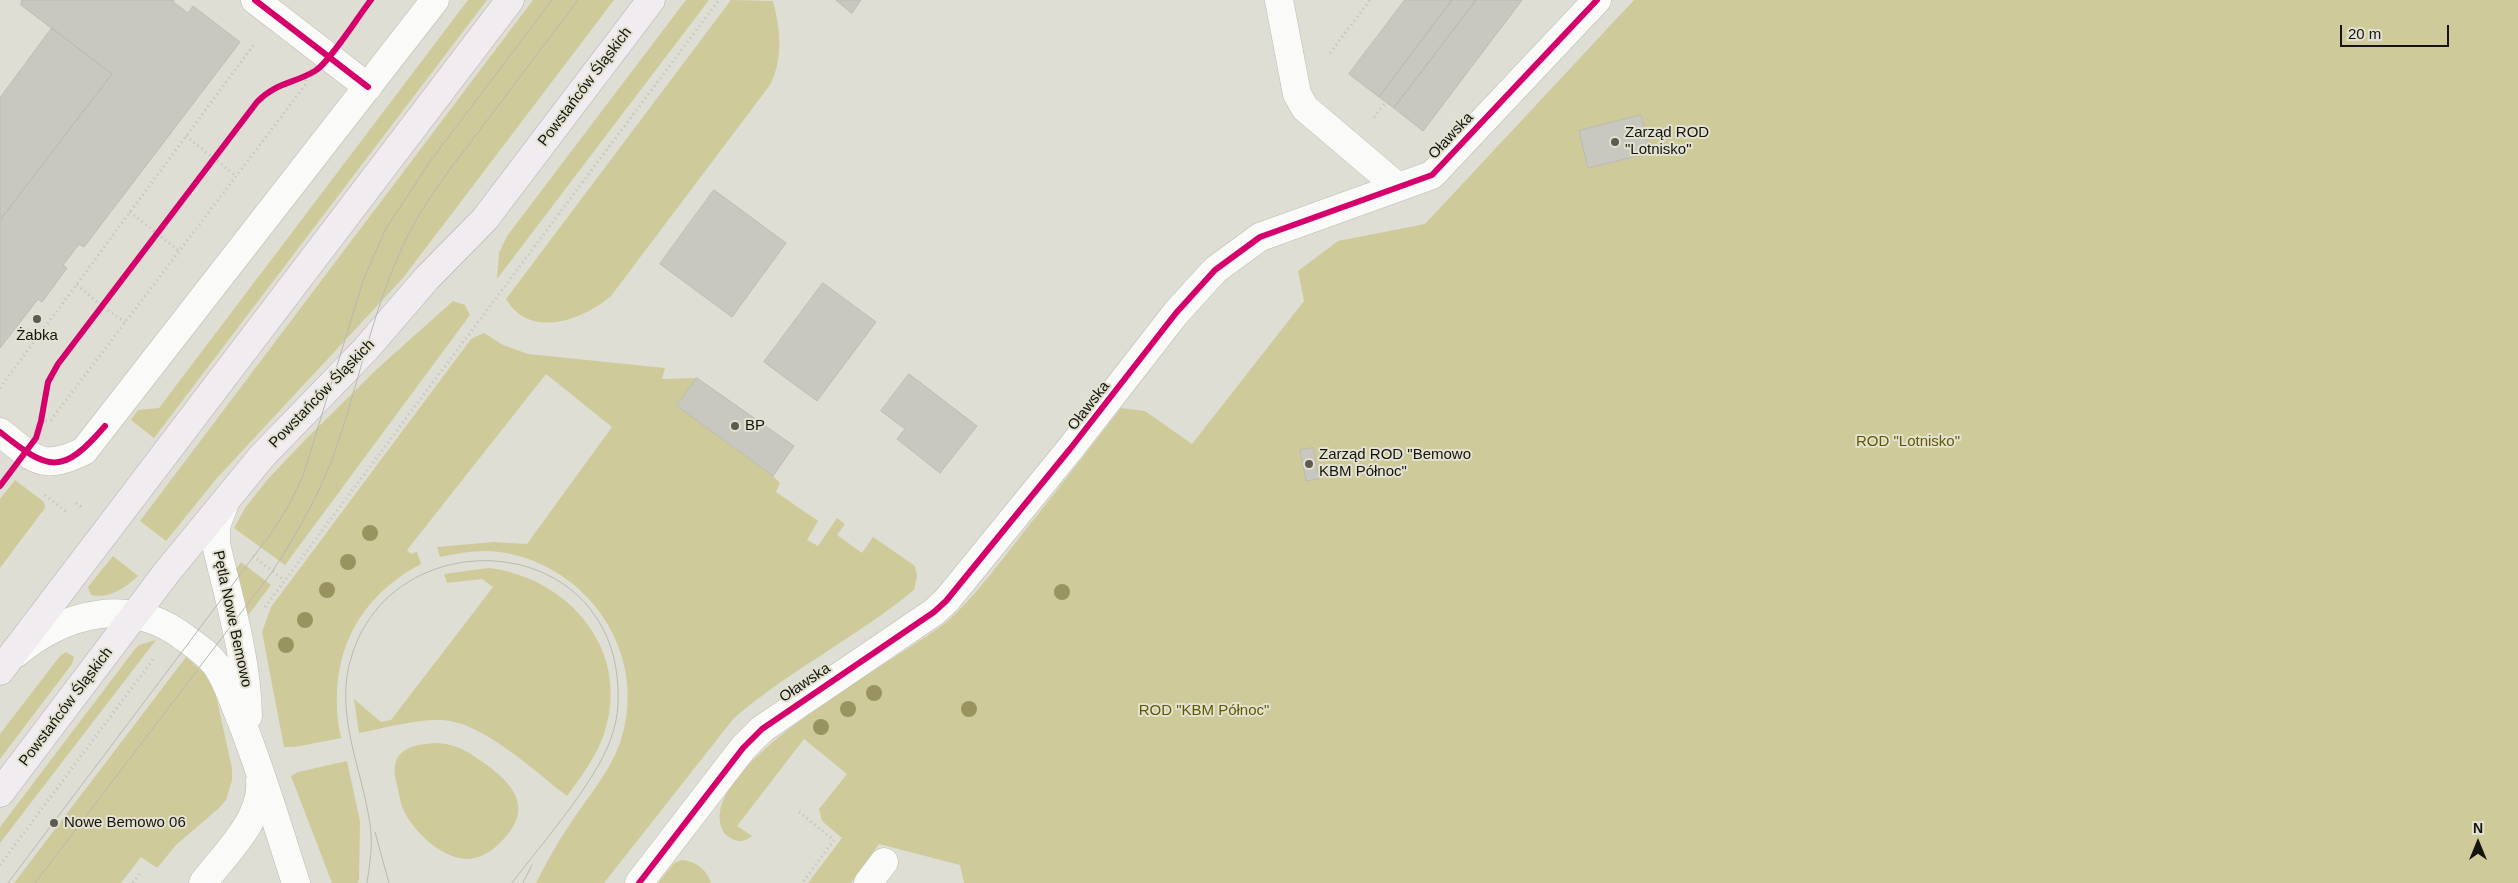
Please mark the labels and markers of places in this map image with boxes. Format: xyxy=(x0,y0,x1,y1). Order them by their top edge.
place label: Zarząd ROD "Lotnisko" xyxy=(1625,124,1709,159)
marker: Zarząd ROD "Lotnisko" xyxy=(1609,136,1621,148)
marker: Żabka xyxy=(31,313,43,325)
place label: Żabka xyxy=(16,327,58,345)
place label: BP xyxy=(745,417,765,435)
marker: BP xyxy=(729,420,741,432)
place label: Zarząd ROD "Bemowo KBM Północ" xyxy=(1319,446,1471,481)
marker: Zarząd ROD "Bemowo KBM Północ" xyxy=(1303,458,1315,470)
place label: Nowe Bemowo 06 xyxy=(64,814,186,832)
marker: Nowe Bemowo 06 xyxy=(48,817,60,829)

